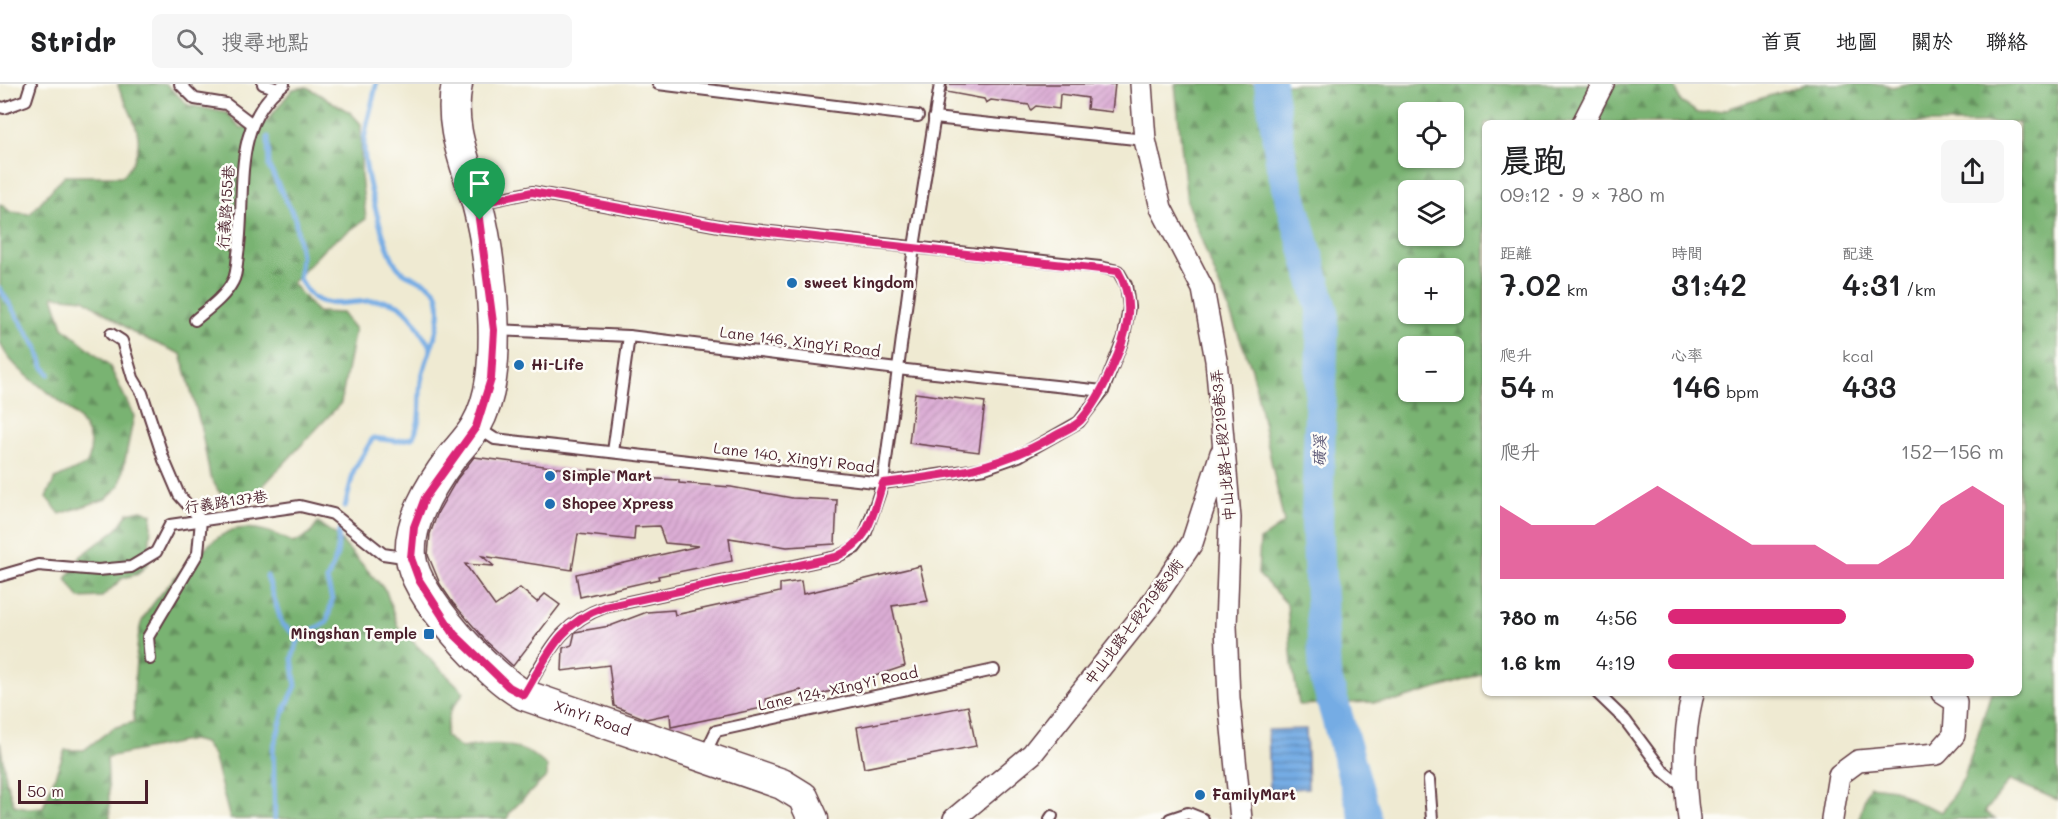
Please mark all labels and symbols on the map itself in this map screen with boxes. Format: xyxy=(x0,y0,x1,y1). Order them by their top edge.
pin xyxy=(454,158,505,220)
street label: 行義路155巷 xyxy=(212,164,238,250)
place label: sweet kingdom xyxy=(804,272,914,292)
marker: sweet kingdom xyxy=(785,276,799,290)
street label: Lane 146, XingYi Road xyxy=(719,321,882,361)
place label: Hi-Life xyxy=(531,354,584,374)
marker: Hi-Life xyxy=(512,358,526,372)
street label: 中山北路七段219巷3弄 xyxy=(1205,368,1239,522)
water label: 磺溪 xyxy=(1307,434,1330,467)
street label: Lane 140, XingYi Road xyxy=(713,437,876,477)
place label: Simple Mart xyxy=(562,465,652,485)
marker: Simple Mart xyxy=(543,469,557,483)
street label: 行義路137巷 xyxy=(183,485,269,517)
place label: Shopee Xpress xyxy=(562,493,674,513)
marker: Shopee Xpress xyxy=(543,497,557,511)
street label: 中山北路七段219巷3衖 xyxy=(1079,554,1187,688)
place label: Mingshan Temple xyxy=(291,623,417,643)
marker: Mingshan Temple xyxy=(422,627,436,641)
street label: Lane 124, XIngYi Road xyxy=(756,661,920,715)
street label: XinYi Road xyxy=(552,695,633,740)
scale bar xyxy=(18,777,148,804)
place label: FamilyMart xyxy=(1212,784,1296,804)
marker: FamilyMart xyxy=(1193,788,1207,802)

